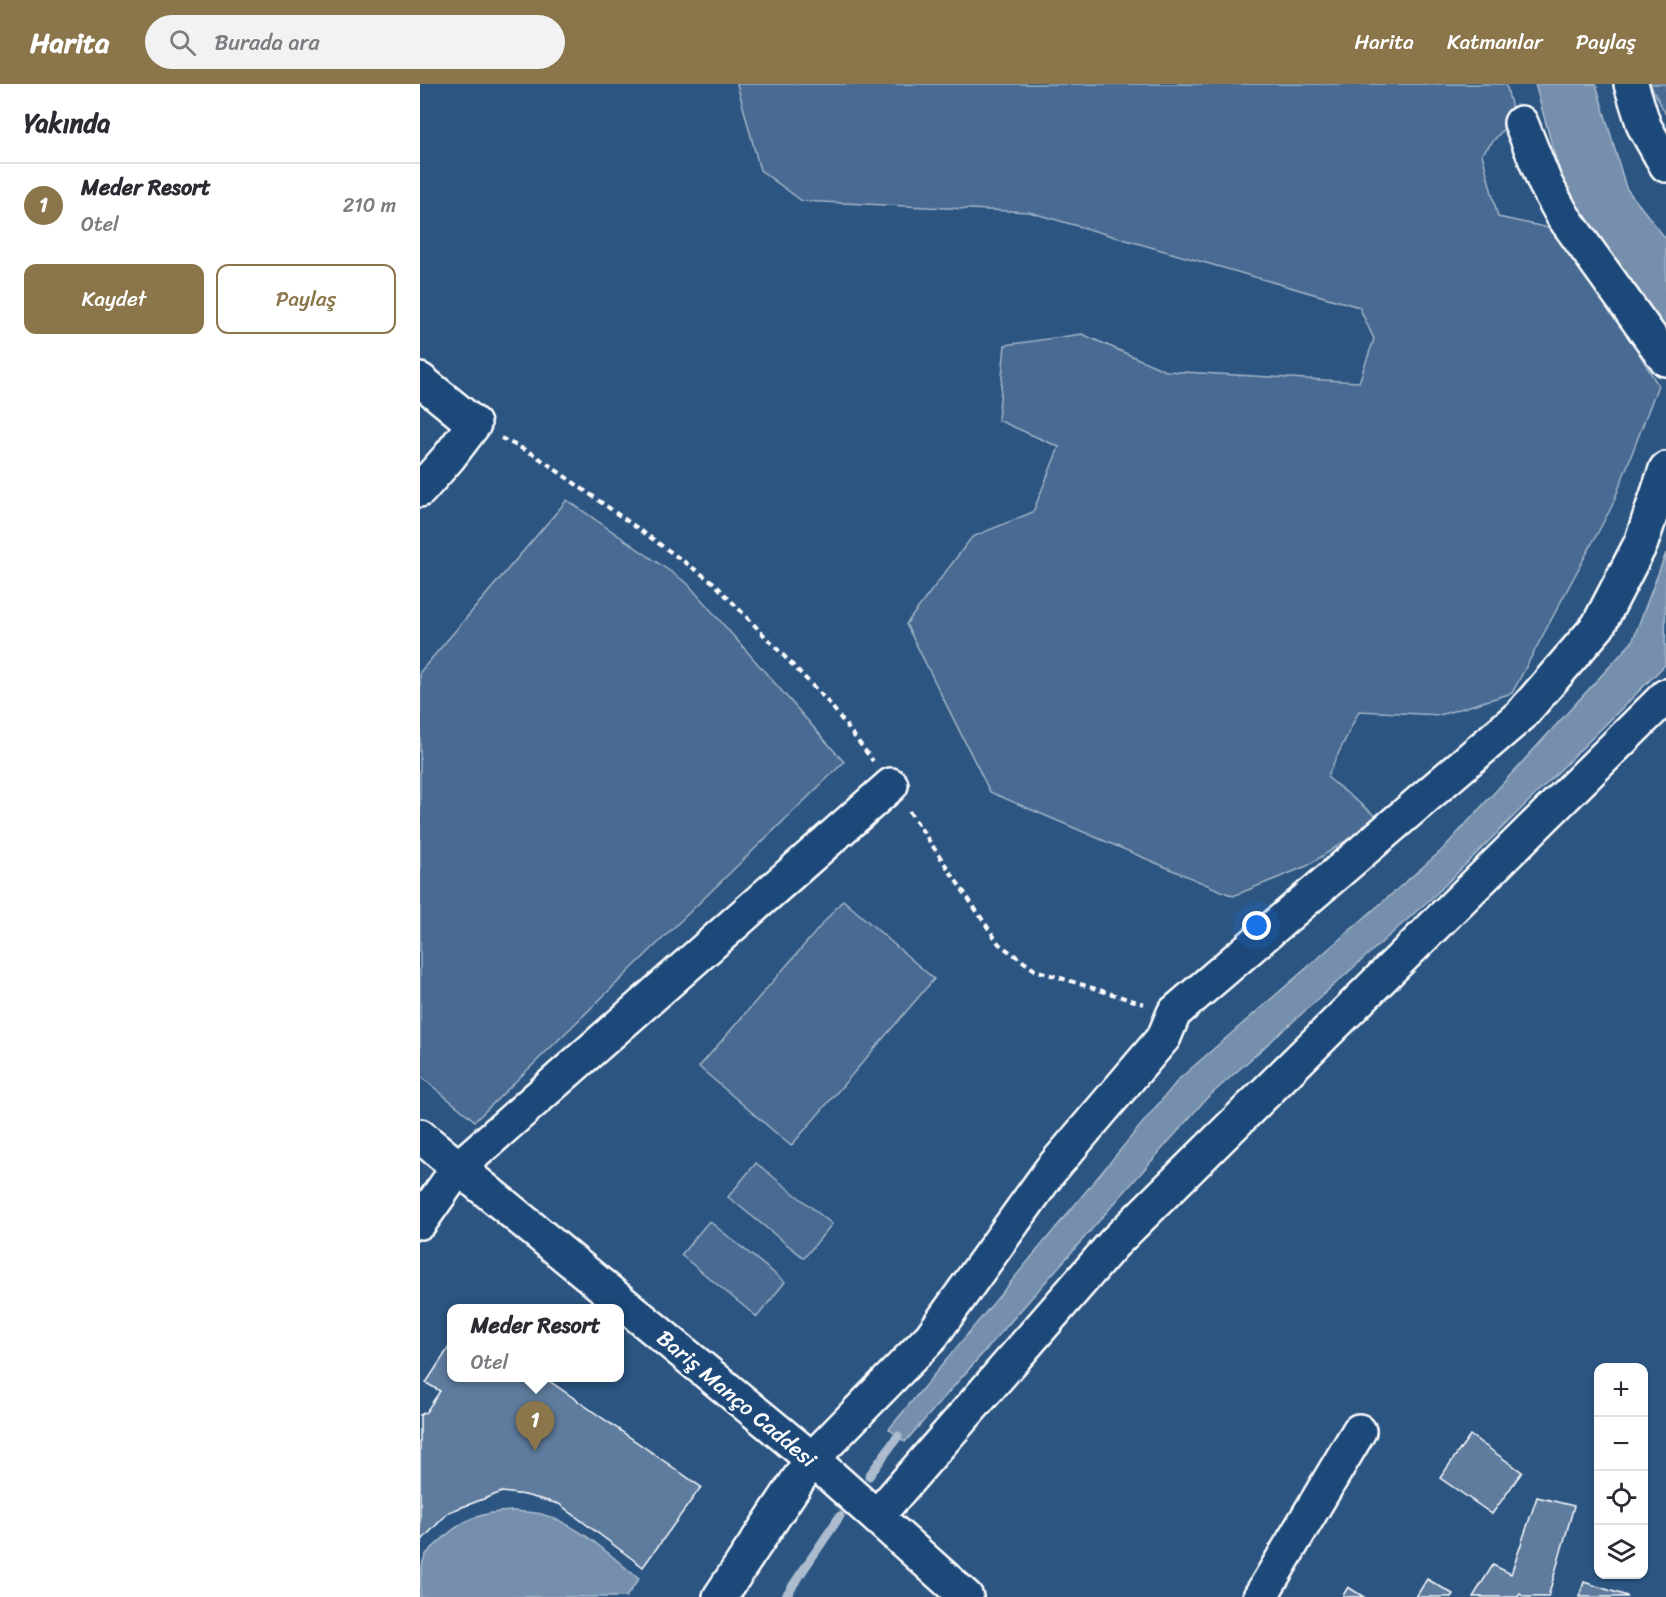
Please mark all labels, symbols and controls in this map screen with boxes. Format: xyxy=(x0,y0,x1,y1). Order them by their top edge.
search box xyxy=(145,15,565,69)
text: Harita xyxy=(30,18,109,67)
text: Burada ara xyxy=(214,23,320,62)
text: Harita xyxy=(1354,23,1414,61)
text: Katmanlar xyxy=(1447,23,1543,61)
text: Paylaş xyxy=(1576,23,1636,61)
icon: search xyxy=(166,26,199,59)
text: Yakında xyxy=(24,100,110,146)
text: Meder Resort xyxy=(81,168,211,207)
text: 1 xyxy=(39,188,48,223)
text: 210 m xyxy=(343,188,396,223)
text: Otel xyxy=(81,207,119,242)
button: Kaydet xyxy=(24,264,204,334)
button: Paylaş xyxy=(216,264,396,334)
your location xyxy=(1242,911,1271,940)
popup xyxy=(447,1304,624,1382)
text: Meder Resort xyxy=(471,1306,600,1345)
street label: Bariş Manço Caddesi xyxy=(648,1319,826,1478)
text: Otel xyxy=(471,1345,508,1380)
map controls xyxy=(1594,1363,1648,1579)
button: + xyxy=(1594,1363,1648,1417)
pin: 1 xyxy=(516,1402,554,1451)
button: − xyxy=(1594,1417,1648,1471)
button: locate xyxy=(1594,1471,1648,1525)
button: layers xyxy=(1594,1525,1648,1579)

